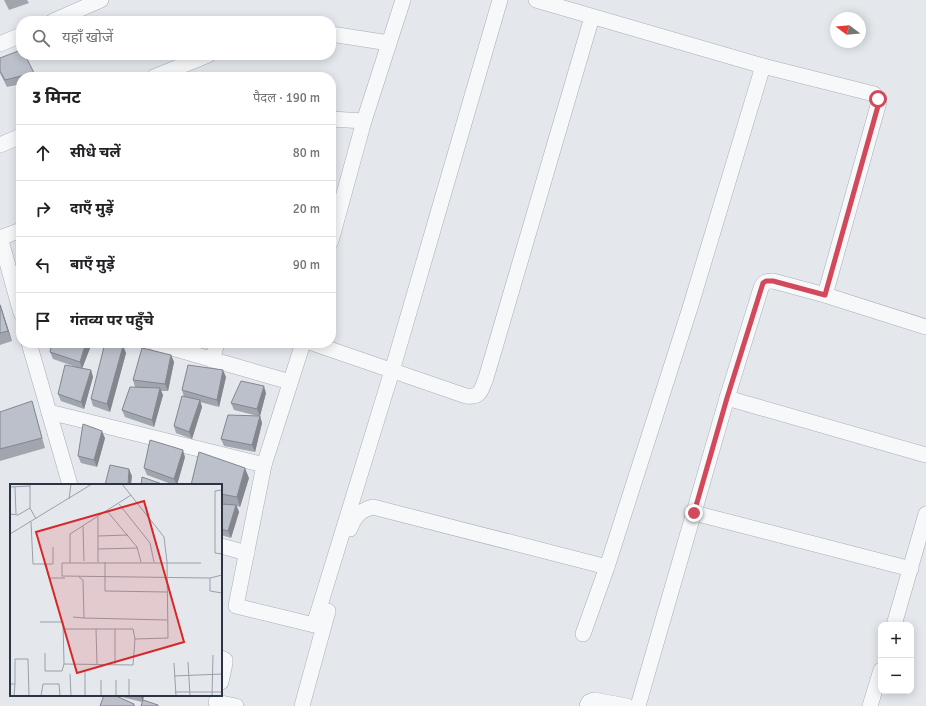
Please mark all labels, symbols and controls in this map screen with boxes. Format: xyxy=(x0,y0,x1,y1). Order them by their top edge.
north arrow xyxy=(830,12,866,48)
search box xyxy=(16,16,336,60)
icon: search xyxy=(30,27,52,49)
text: यहाँ खोजें xyxy=(62,28,113,46)
text: 3 मिनट xyxy=(32,87,81,108)
text: पैदल · 190 m xyxy=(253,90,320,106)
route start xyxy=(869,90,887,108)
icon: ahead xyxy=(32,142,54,164)
text: सीधे चलें xyxy=(70,143,121,161)
text: 80 m xyxy=(293,145,320,161)
icon: right xyxy=(32,198,54,220)
text: दाएँ मुड़ें xyxy=(70,199,114,217)
text: 20 m xyxy=(293,201,320,217)
icon: left xyxy=(32,254,54,276)
text: बाएँ मुड़ें xyxy=(70,255,114,273)
text: 90 m xyxy=(293,257,320,273)
icon: arrive xyxy=(32,310,54,332)
text: गंतव्य पर पहुँचे xyxy=(70,311,154,329)
inset map xyxy=(10,484,222,696)
route end xyxy=(685,504,703,522)
map controls xyxy=(878,622,914,694)
button: + xyxy=(878,622,914,658)
button: − xyxy=(878,658,914,694)

